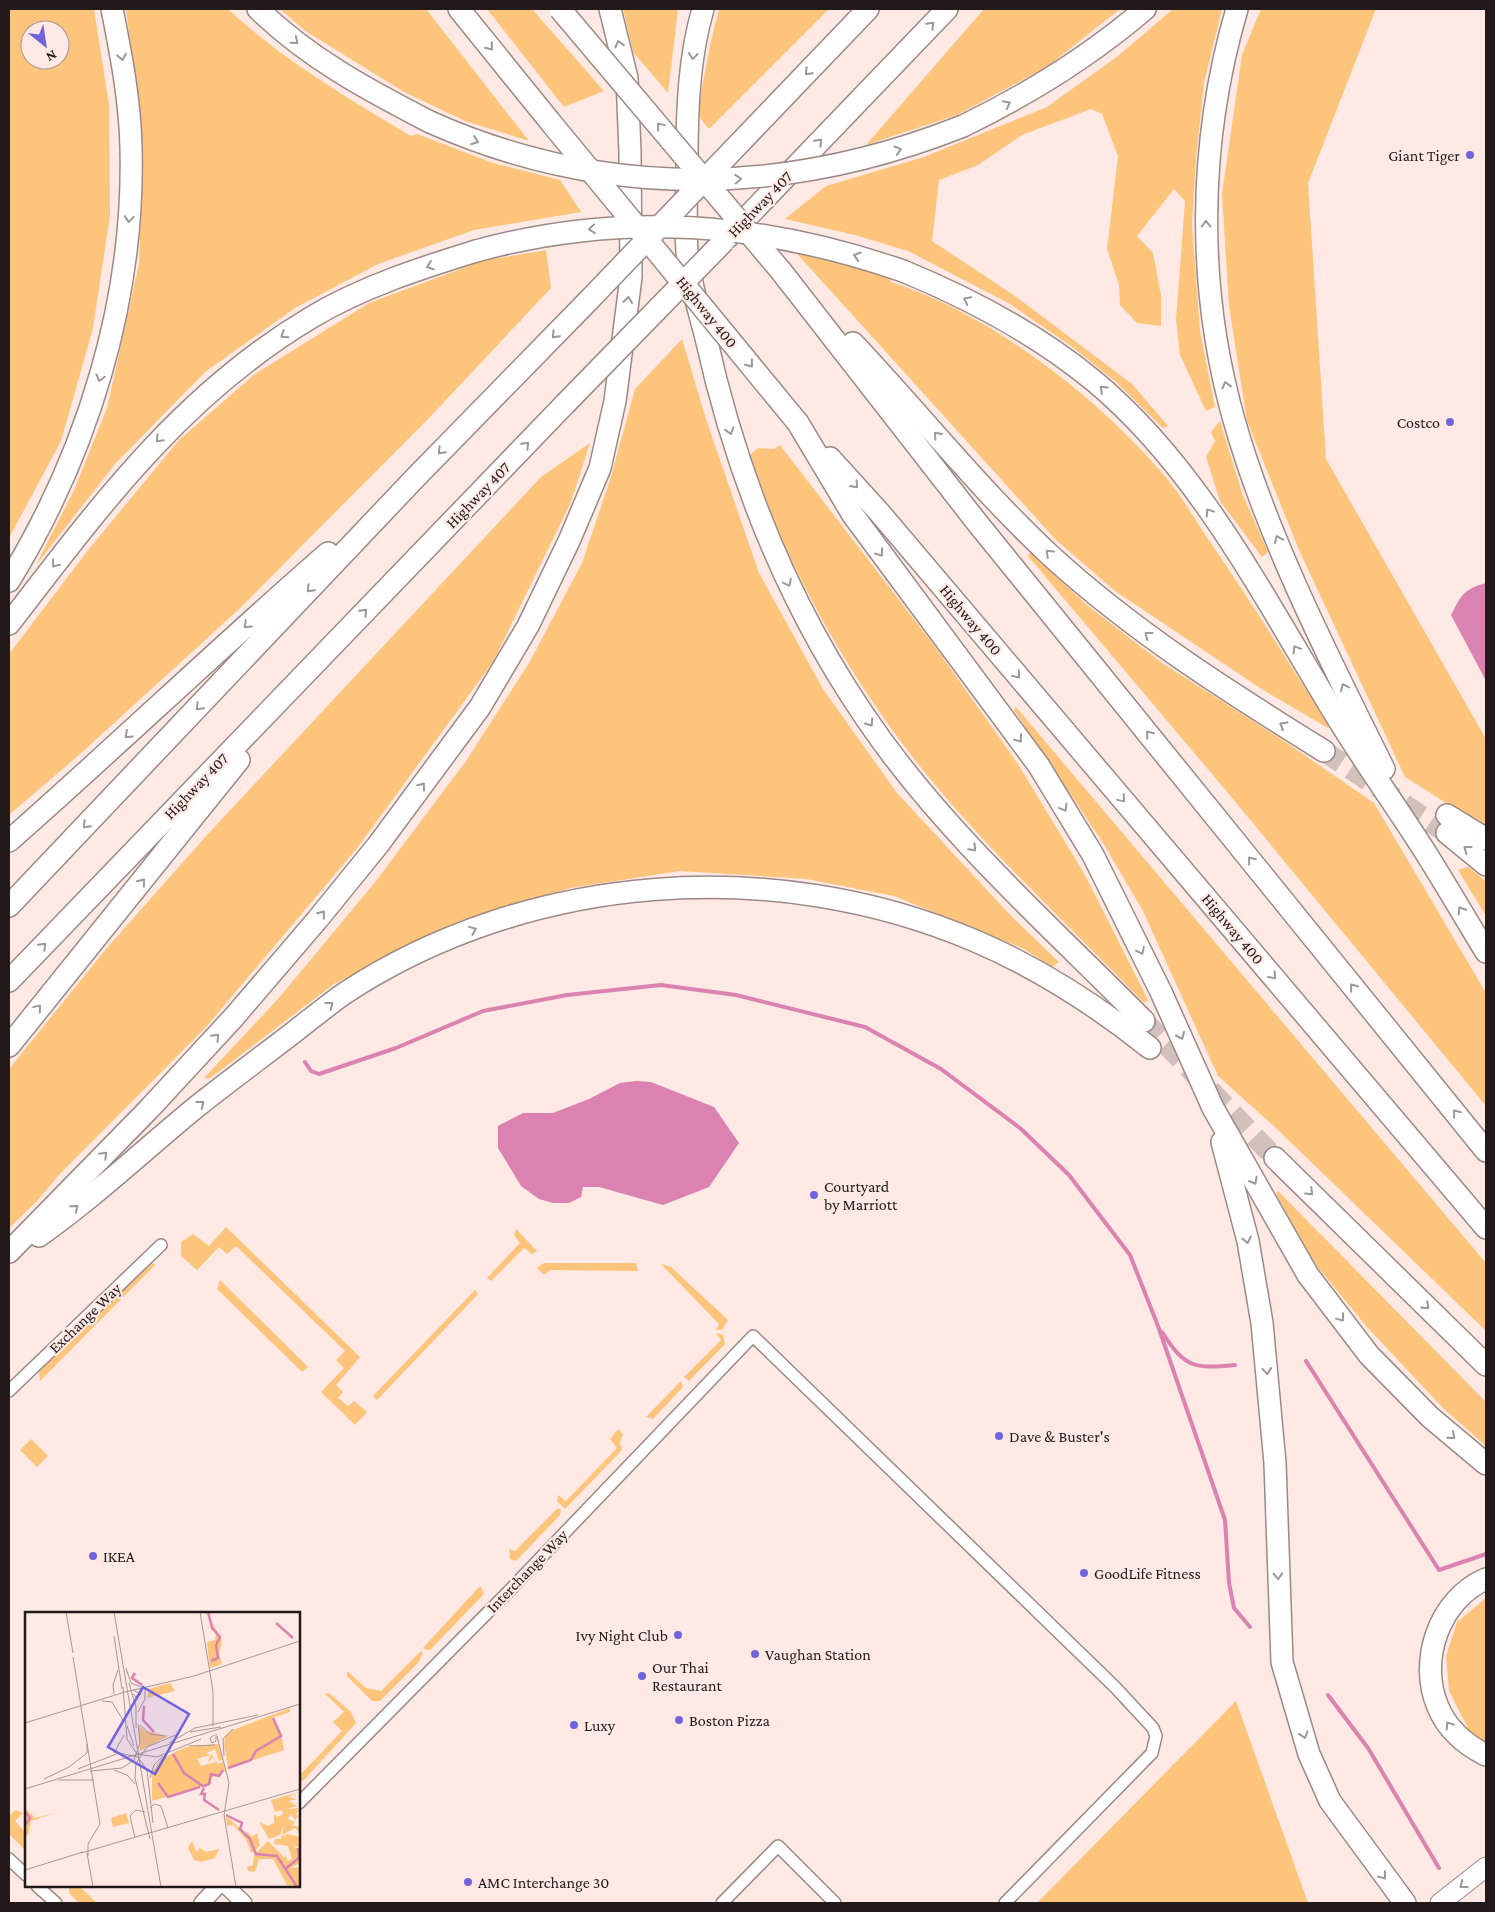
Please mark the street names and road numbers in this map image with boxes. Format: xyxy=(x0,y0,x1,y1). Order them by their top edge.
street label: Highway 407 xyxy=(725,167,797,241)
street label: Highway 400 xyxy=(672,273,741,352)
street label: Highway 407 xyxy=(443,458,515,532)
street label: Highway 400 xyxy=(936,581,1005,659)
street label: Highway 407 xyxy=(161,749,233,823)
street label: Highway 400 xyxy=(1198,890,1267,968)
street label: Exchange Way xyxy=(46,1279,126,1357)
street label: Interchange Way xyxy=(483,1526,572,1617)

